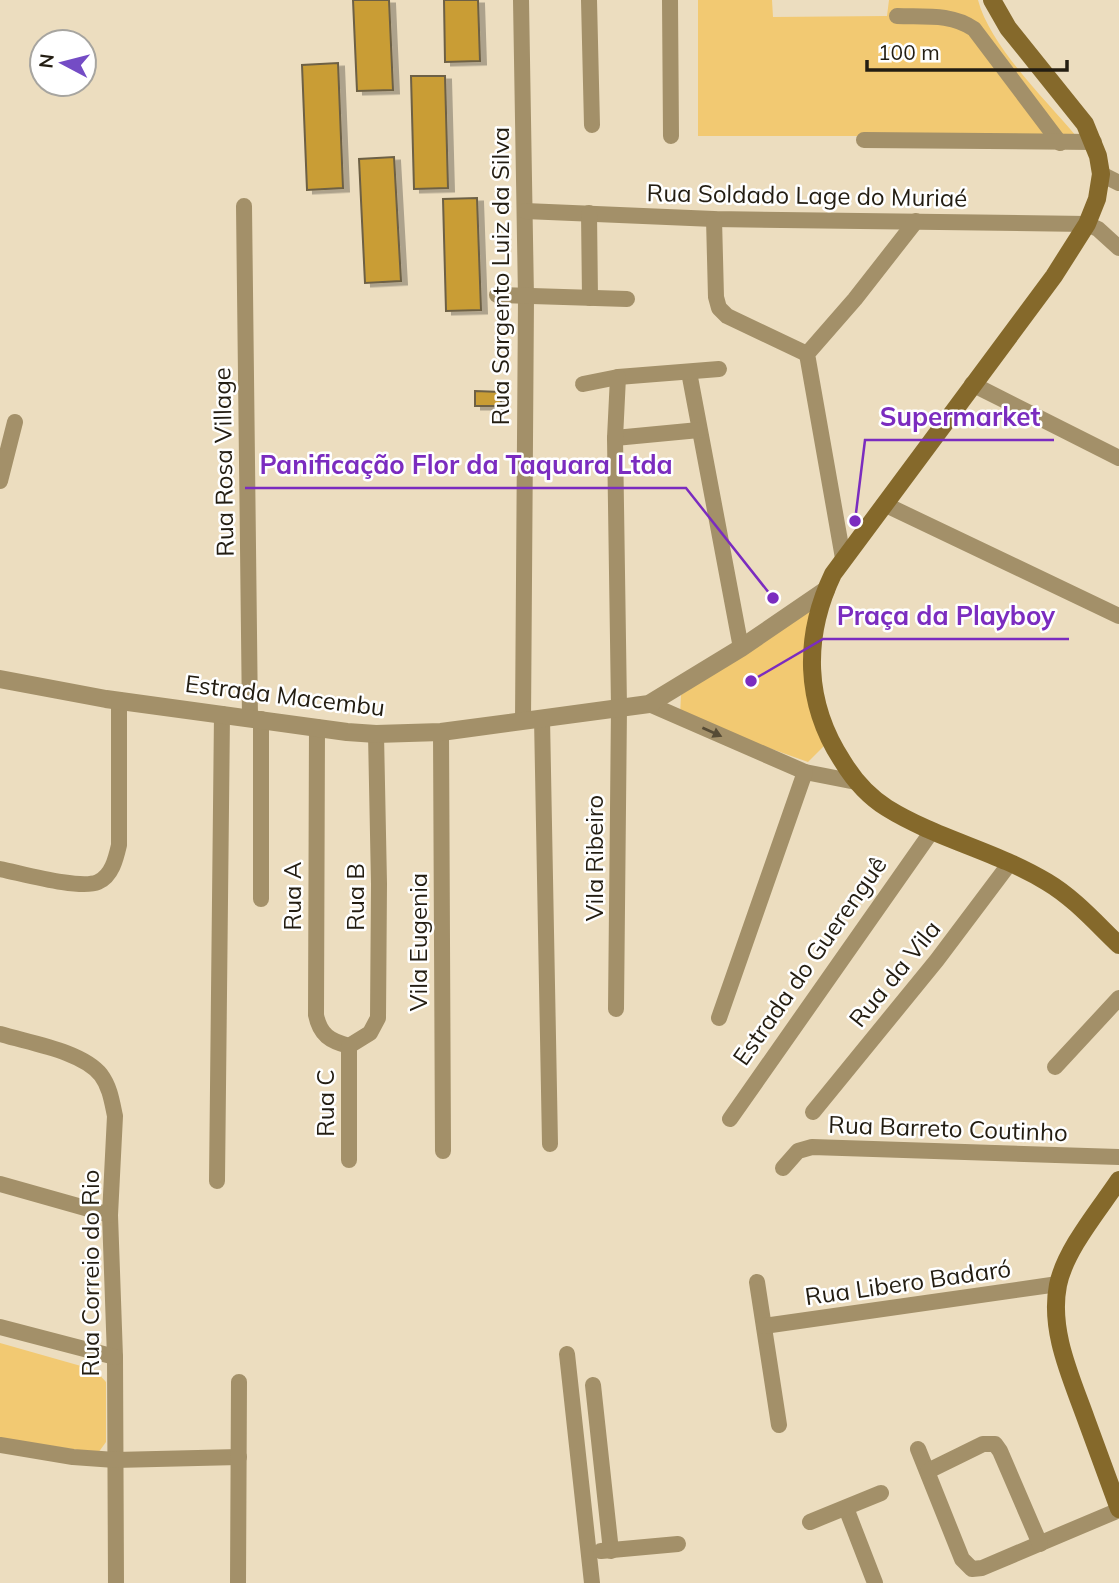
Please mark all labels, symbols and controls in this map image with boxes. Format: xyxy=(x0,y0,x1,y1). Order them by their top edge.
north arrow xyxy=(28,28,98,98)
scale bar xyxy=(867,28,1066,72)
text: 100 m xyxy=(878,39,940,65)
text: N xyxy=(33,52,59,70)
street label: Rua Sargento Luiz da Silva xyxy=(485,127,515,425)
street label: Rua Soldado Lage do Muriaé xyxy=(646,177,968,213)
street label: Rua Rosa Village xyxy=(206,367,240,557)
callout: Supermarket xyxy=(865,393,1054,440)
text: Supermarket xyxy=(880,400,1040,433)
callout: Panificação Flor da Taquara Ltda xyxy=(245,441,686,488)
text: Panificação Flor da Taquara Ltda xyxy=(259,448,673,481)
callout: Praça da Playboy xyxy=(823,592,1069,639)
text: Praça da Playboy xyxy=(837,599,1056,632)
street label: Estrada Macembu xyxy=(183,668,387,722)
one-way arrow xyxy=(702,726,722,738)
street label: Vila Ribeiro xyxy=(579,795,609,921)
street label: Estrada do Guerenguê xyxy=(726,850,893,1071)
street label: Rua A xyxy=(277,861,307,930)
street label: Rua B xyxy=(340,863,370,931)
street label: Vila Eugenia xyxy=(403,873,433,1011)
street label: Rua da Vila xyxy=(842,914,946,1033)
street label: Rua C xyxy=(310,1069,340,1137)
street label: Rua Barreto Coutinho xyxy=(828,1109,1068,1147)
street label: Rua Correio do Rio xyxy=(75,1170,105,1376)
street label: Rua Libero Badaró xyxy=(803,1253,1013,1311)

